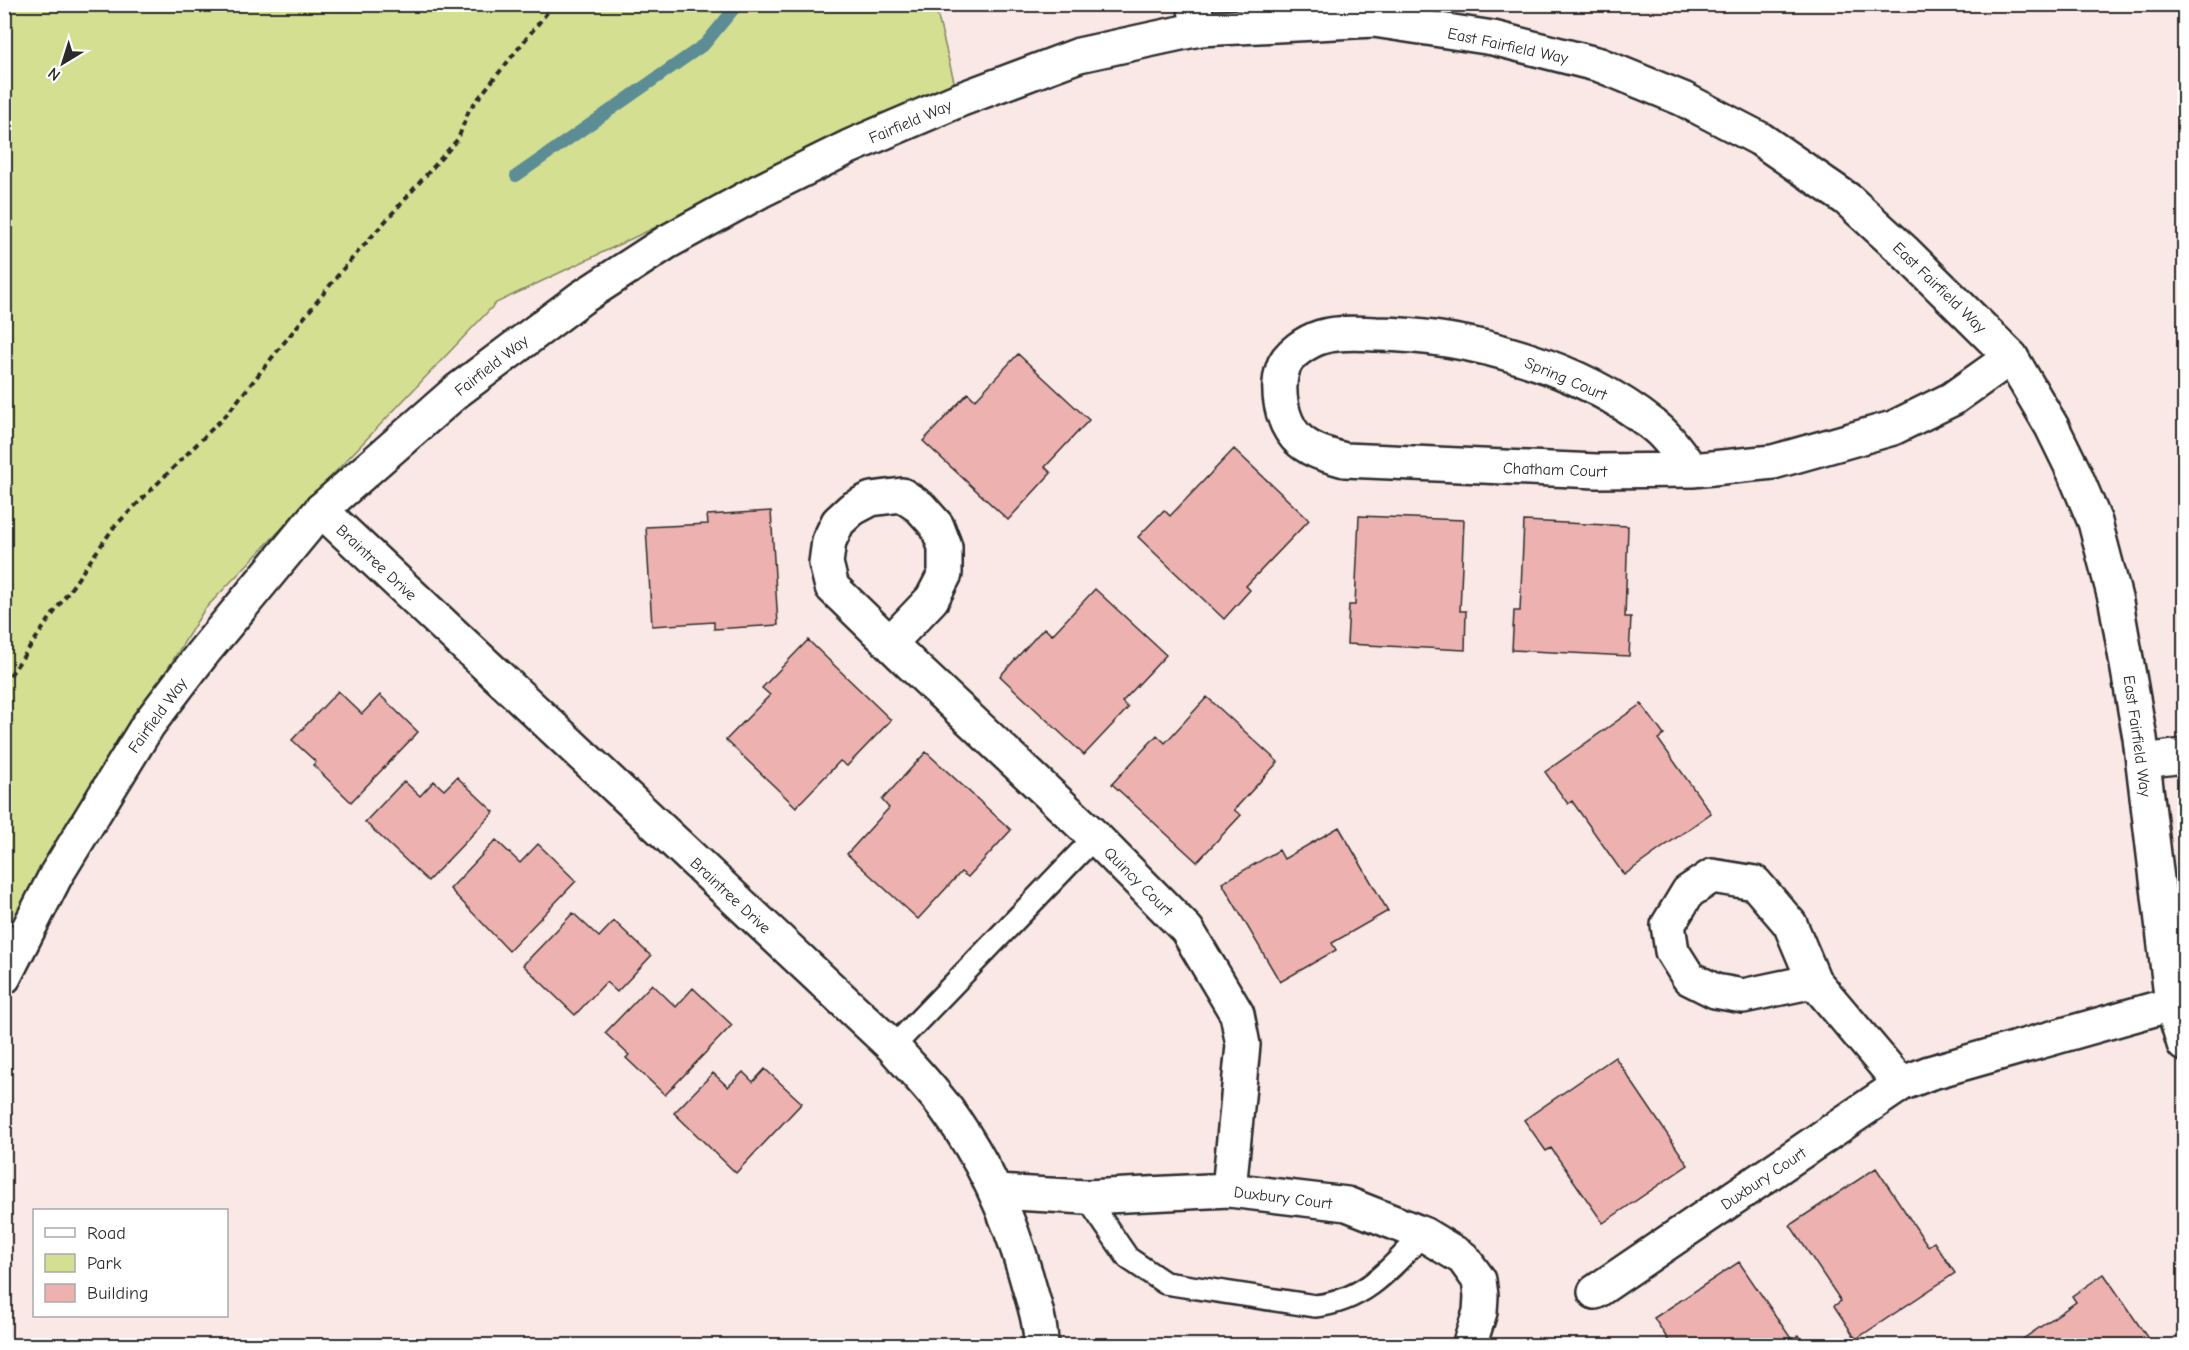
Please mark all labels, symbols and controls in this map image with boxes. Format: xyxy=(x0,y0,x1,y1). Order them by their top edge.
street label: East Fairfield Way xyxy=(1446,24,1570,68)
north arrow xyxy=(33,33,93,93)
text: N xyxy=(45,64,64,84)
street label: Fairfield Way xyxy=(866,96,955,147)
street label: East Fairfield Way xyxy=(1889,239,1990,337)
street label: Fairfield Way xyxy=(451,331,533,400)
street label: Spring Court xyxy=(1522,354,1610,404)
street label: Chatham Court xyxy=(1503,459,1608,481)
street label: Braintree Drive xyxy=(332,521,420,604)
street label: Fairfield Way xyxy=(125,674,192,757)
street label: East Fairfield Way xyxy=(2120,674,2155,799)
street label: Quincy Court xyxy=(1100,844,1177,920)
street label: Braintree Drive xyxy=(686,854,774,937)
street label: Duxbury Court xyxy=(1718,1144,1810,1214)
street label: Duxbury Court xyxy=(1233,1183,1333,1213)
legend xyxy=(33,1209,228,1317)
text: Road xyxy=(87,1223,126,1244)
text: Park xyxy=(87,1253,122,1274)
text: Building xyxy=(87,1283,149,1304)

